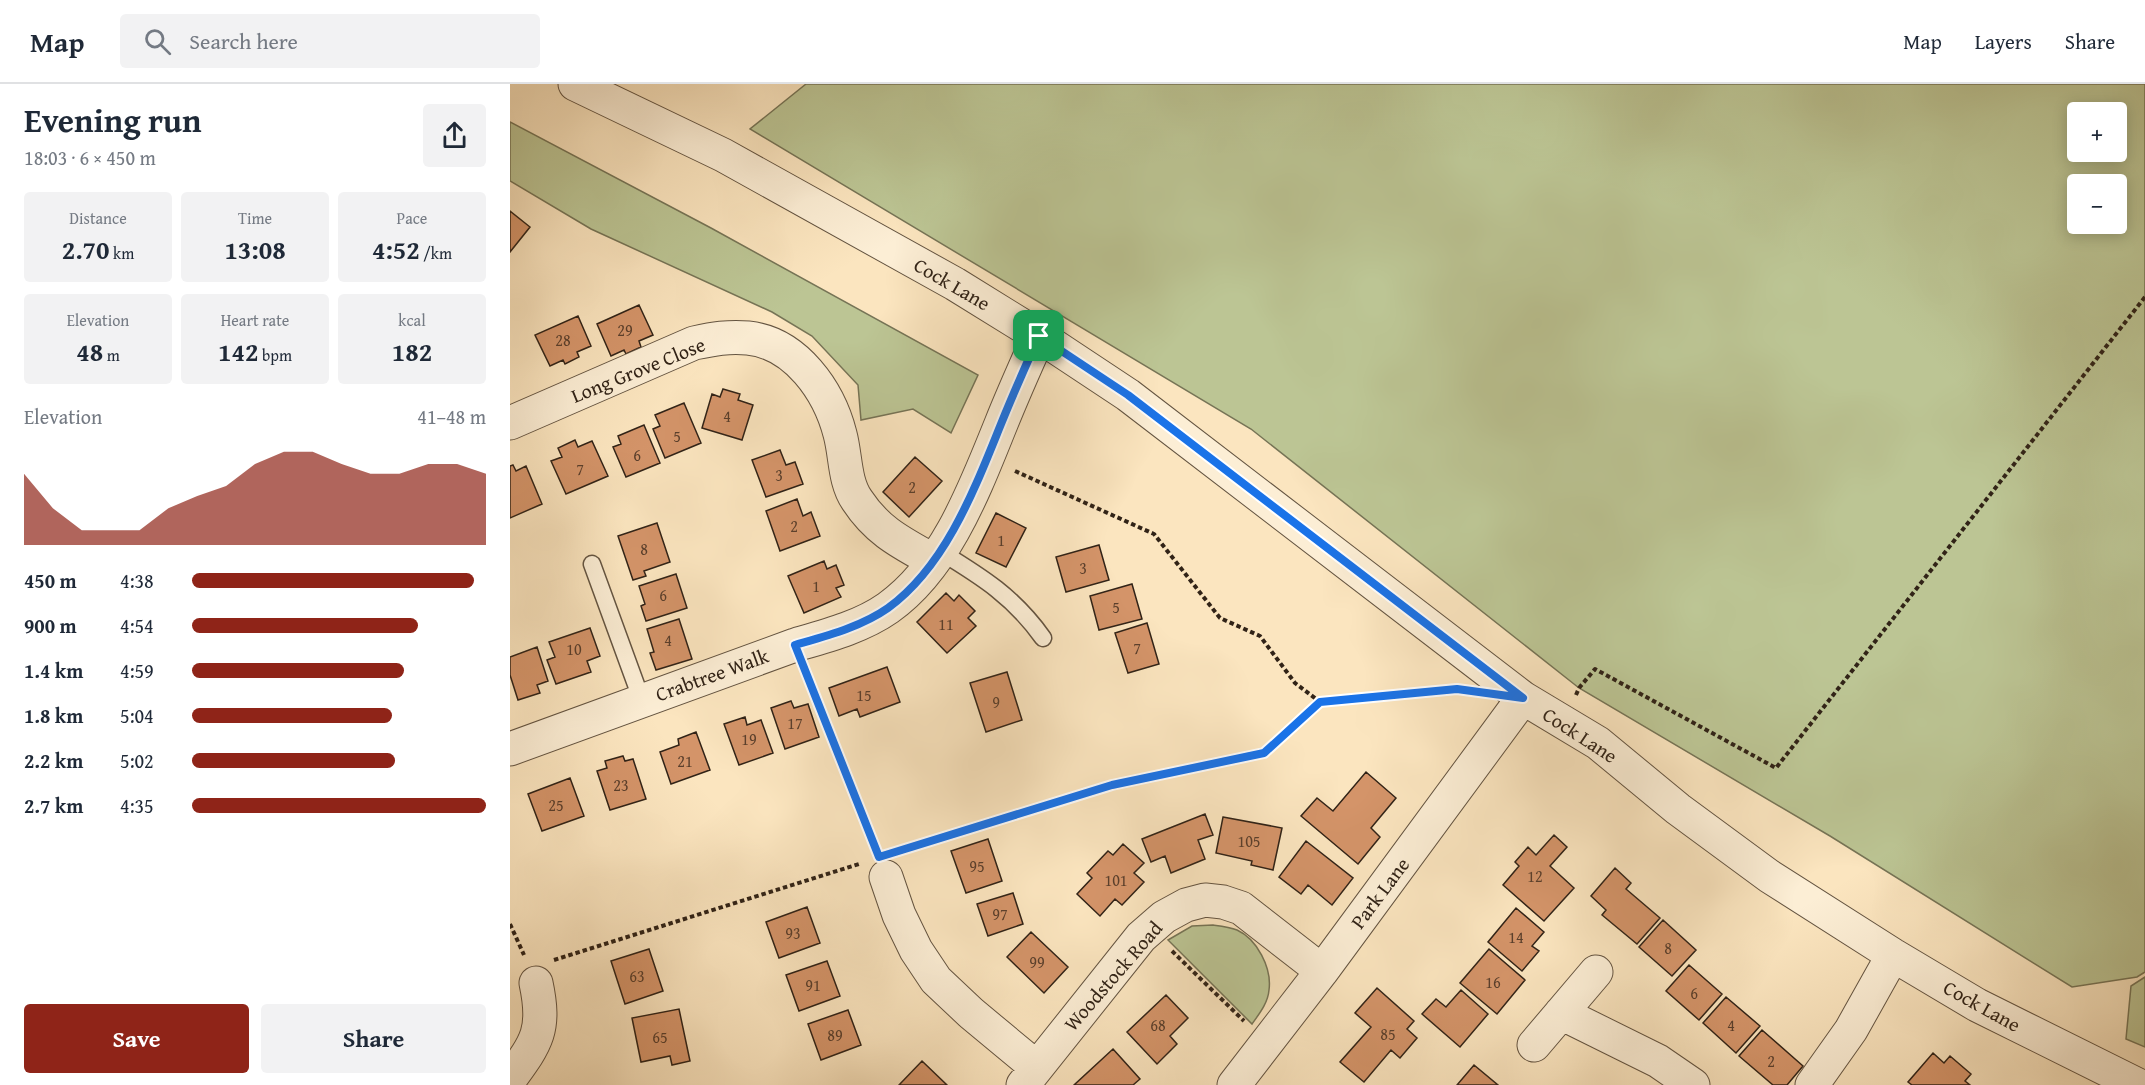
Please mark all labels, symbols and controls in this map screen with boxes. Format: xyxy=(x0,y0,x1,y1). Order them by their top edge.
search box xyxy=(120,14,540,68)
text: Map xyxy=(30,21,84,62)
icon: search xyxy=(141,25,174,58)
text: Search here xyxy=(189,25,298,57)
text: Map xyxy=(1903,26,1942,57)
text: Layers xyxy=(1975,26,2032,57)
text: Share xyxy=(2065,26,2115,57)
text: Evening run xyxy=(24,96,201,144)
map controls xyxy=(2067,102,2127,234)
button: + xyxy=(2067,102,2127,162)
button: share xyxy=(423,104,486,167)
text: 18:03 · 6 × 450 m xyxy=(24,143,156,172)
button: − xyxy=(2067,174,2127,234)
text: Distance xyxy=(69,206,127,230)
text: Time xyxy=(238,206,272,230)
text: Pace xyxy=(397,206,427,230)
text: 2.70 xyxy=(62,230,110,269)
text: 13:08 xyxy=(224,230,286,269)
text: 4:52 xyxy=(372,230,420,269)
text: km xyxy=(110,241,134,265)
text: /km xyxy=(420,241,452,265)
street label: Cock Lane xyxy=(909,250,996,317)
text: Elevation xyxy=(67,308,129,332)
text: Heart rate xyxy=(221,308,289,332)
text: kcal xyxy=(398,308,426,332)
pin xyxy=(1013,310,1064,361)
house number: 29 xyxy=(617,318,633,342)
icon: arrive xyxy=(1022,319,1055,352)
house number: 28 xyxy=(555,328,571,352)
street label: Long Grove Close xyxy=(566,329,709,410)
text: 48 xyxy=(76,332,103,371)
text: 142 xyxy=(218,332,258,371)
text: 182 xyxy=(392,332,432,371)
text: m xyxy=(103,343,120,367)
text: bpm xyxy=(258,343,292,367)
text: Elevation xyxy=(24,402,102,431)
text: 41–48 m xyxy=(417,402,486,431)
house number: 4 xyxy=(723,404,731,428)
house number: 5 xyxy=(673,424,681,448)
house number: 6 xyxy=(633,443,641,467)
house number: 7 xyxy=(576,457,584,481)
house number: 3 xyxy=(775,463,783,487)
house number: 2 xyxy=(908,475,916,499)
house number: 2 xyxy=(790,514,798,538)
house number: 1 xyxy=(997,528,1005,552)
house number: 8 xyxy=(640,537,648,561)
house number: 3 xyxy=(1079,556,1087,580)
text: 450 m xyxy=(24,566,77,595)
text: 4:38 xyxy=(120,566,154,595)
house number: 1 xyxy=(812,574,820,598)
house number: 6 xyxy=(659,583,667,607)
house number: 5 xyxy=(1112,595,1120,619)
text: 900 m xyxy=(24,611,77,640)
text: 4:54 xyxy=(120,611,154,640)
house number: 11 xyxy=(938,612,954,636)
house number: 4 xyxy=(664,628,672,652)
house number: 7 xyxy=(1133,636,1141,660)
house number: 10 xyxy=(566,637,582,661)
street label: Crabtree Walk xyxy=(651,640,773,708)
text: 1.4 km xyxy=(24,656,83,685)
text: 4:59 xyxy=(120,656,154,685)
house number: 15 xyxy=(856,683,872,707)
house number: 9 xyxy=(992,690,1000,714)
street label: Cock Lane xyxy=(1537,700,1623,770)
text: 1.8 km xyxy=(24,701,83,730)
text: 5:04 xyxy=(120,701,154,730)
house number: 17 xyxy=(787,711,803,735)
house number: 19 xyxy=(741,727,757,751)
text: 2.2 km xyxy=(24,746,83,775)
text: 5:02 xyxy=(120,746,154,775)
house number: 21 xyxy=(677,749,693,773)
house number: 23 xyxy=(613,773,629,797)
text: 2.7 km xyxy=(24,791,83,820)
text: 4:35 xyxy=(120,791,154,820)
house number: 25 xyxy=(548,793,564,817)
house number: 105 xyxy=(1237,829,1261,853)
street label: Park Lane xyxy=(1343,851,1416,935)
house number: 95 xyxy=(969,854,985,878)
house number: 12 xyxy=(1527,864,1543,888)
house number: 101 xyxy=(1104,868,1128,892)
house number: 97 xyxy=(992,902,1008,926)
street label: Woodstock Road xyxy=(1057,914,1169,1037)
house number: 93 xyxy=(785,921,801,945)
house number: 14 xyxy=(1508,925,1524,949)
house number: 8 xyxy=(1664,936,1672,960)
house number: 99 xyxy=(1029,950,1045,974)
house number: 63 xyxy=(629,964,645,988)
house number: 16 xyxy=(1485,970,1501,994)
house number: 91 xyxy=(805,973,821,997)
street label: Cock Lane xyxy=(1938,973,2026,1039)
house number: 6 xyxy=(1690,981,1698,1005)
button: Save xyxy=(24,1004,249,1073)
button: Share xyxy=(261,1004,486,1073)
house number: 68 xyxy=(1150,1013,1166,1037)
house number: 4 xyxy=(1727,1013,1735,1037)
house number: 85 xyxy=(1380,1022,1396,1046)
house number: 89 xyxy=(827,1023,843,1047)
house number: 65 xyxy=(652,1025,668,1049)
house number: 2 xyxy=(1767,1049,1775,1073)

